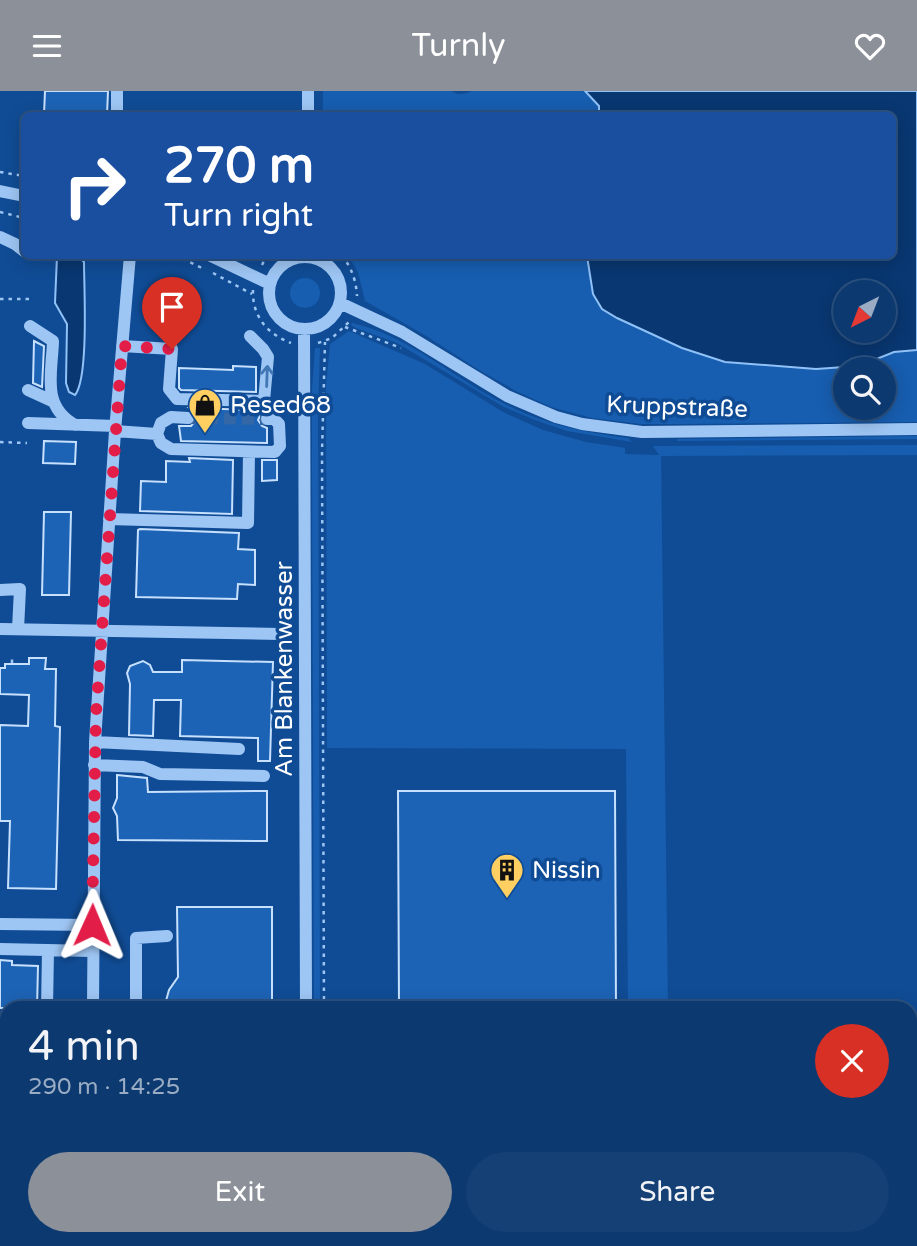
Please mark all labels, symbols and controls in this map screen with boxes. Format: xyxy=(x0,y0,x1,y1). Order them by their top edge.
icon: menu xyxy=(28,27,66,65)
text: Turnly xyxy=(412,27,505,65)
icon: heart xyxy=(851,27,889,65)
text: 270 m xyxy=(164,137,314,196)
icon: right xyxy=(49,140,140,231)
text: Turn right xyxy=(164,197,313,235)
pin xyxy=(142,277,202,349)
north arrow xyxy=(833,280,896,343)
map controls xyxy=(833,280,896,420)
icon: arrive xyxy=(153,288,191,326)
button: search xyxy=(833,357,896,420)
one-way arrow xyxy=(260,365,274,388)
shop icon: Resed68 xyxy=(186,386,224,435)
street label: Kruppstraße xyxy=(606,390,748,424)
place label: Resed68 xyxy=(230,391,331,420)
street label: Am Blankenwasser xyxy=(270,560,299,777)
building icon: Nissin xyxy=(488,851,526,900)
place label: Nissin xyxy=(532,856,601,885)
position arrow xyxy=(55,888,129,962)
text: 4 min xyxy=(28,1021,140,1072)
button: close xyxy=(815,1024,889,1098)
text: 290 m · 14:25 xyxy=(28,1073,180,1101)
button: Exit xyxy=(28,1152,452,1232)
button: Share xyxy=(466,1152,889,1232)

